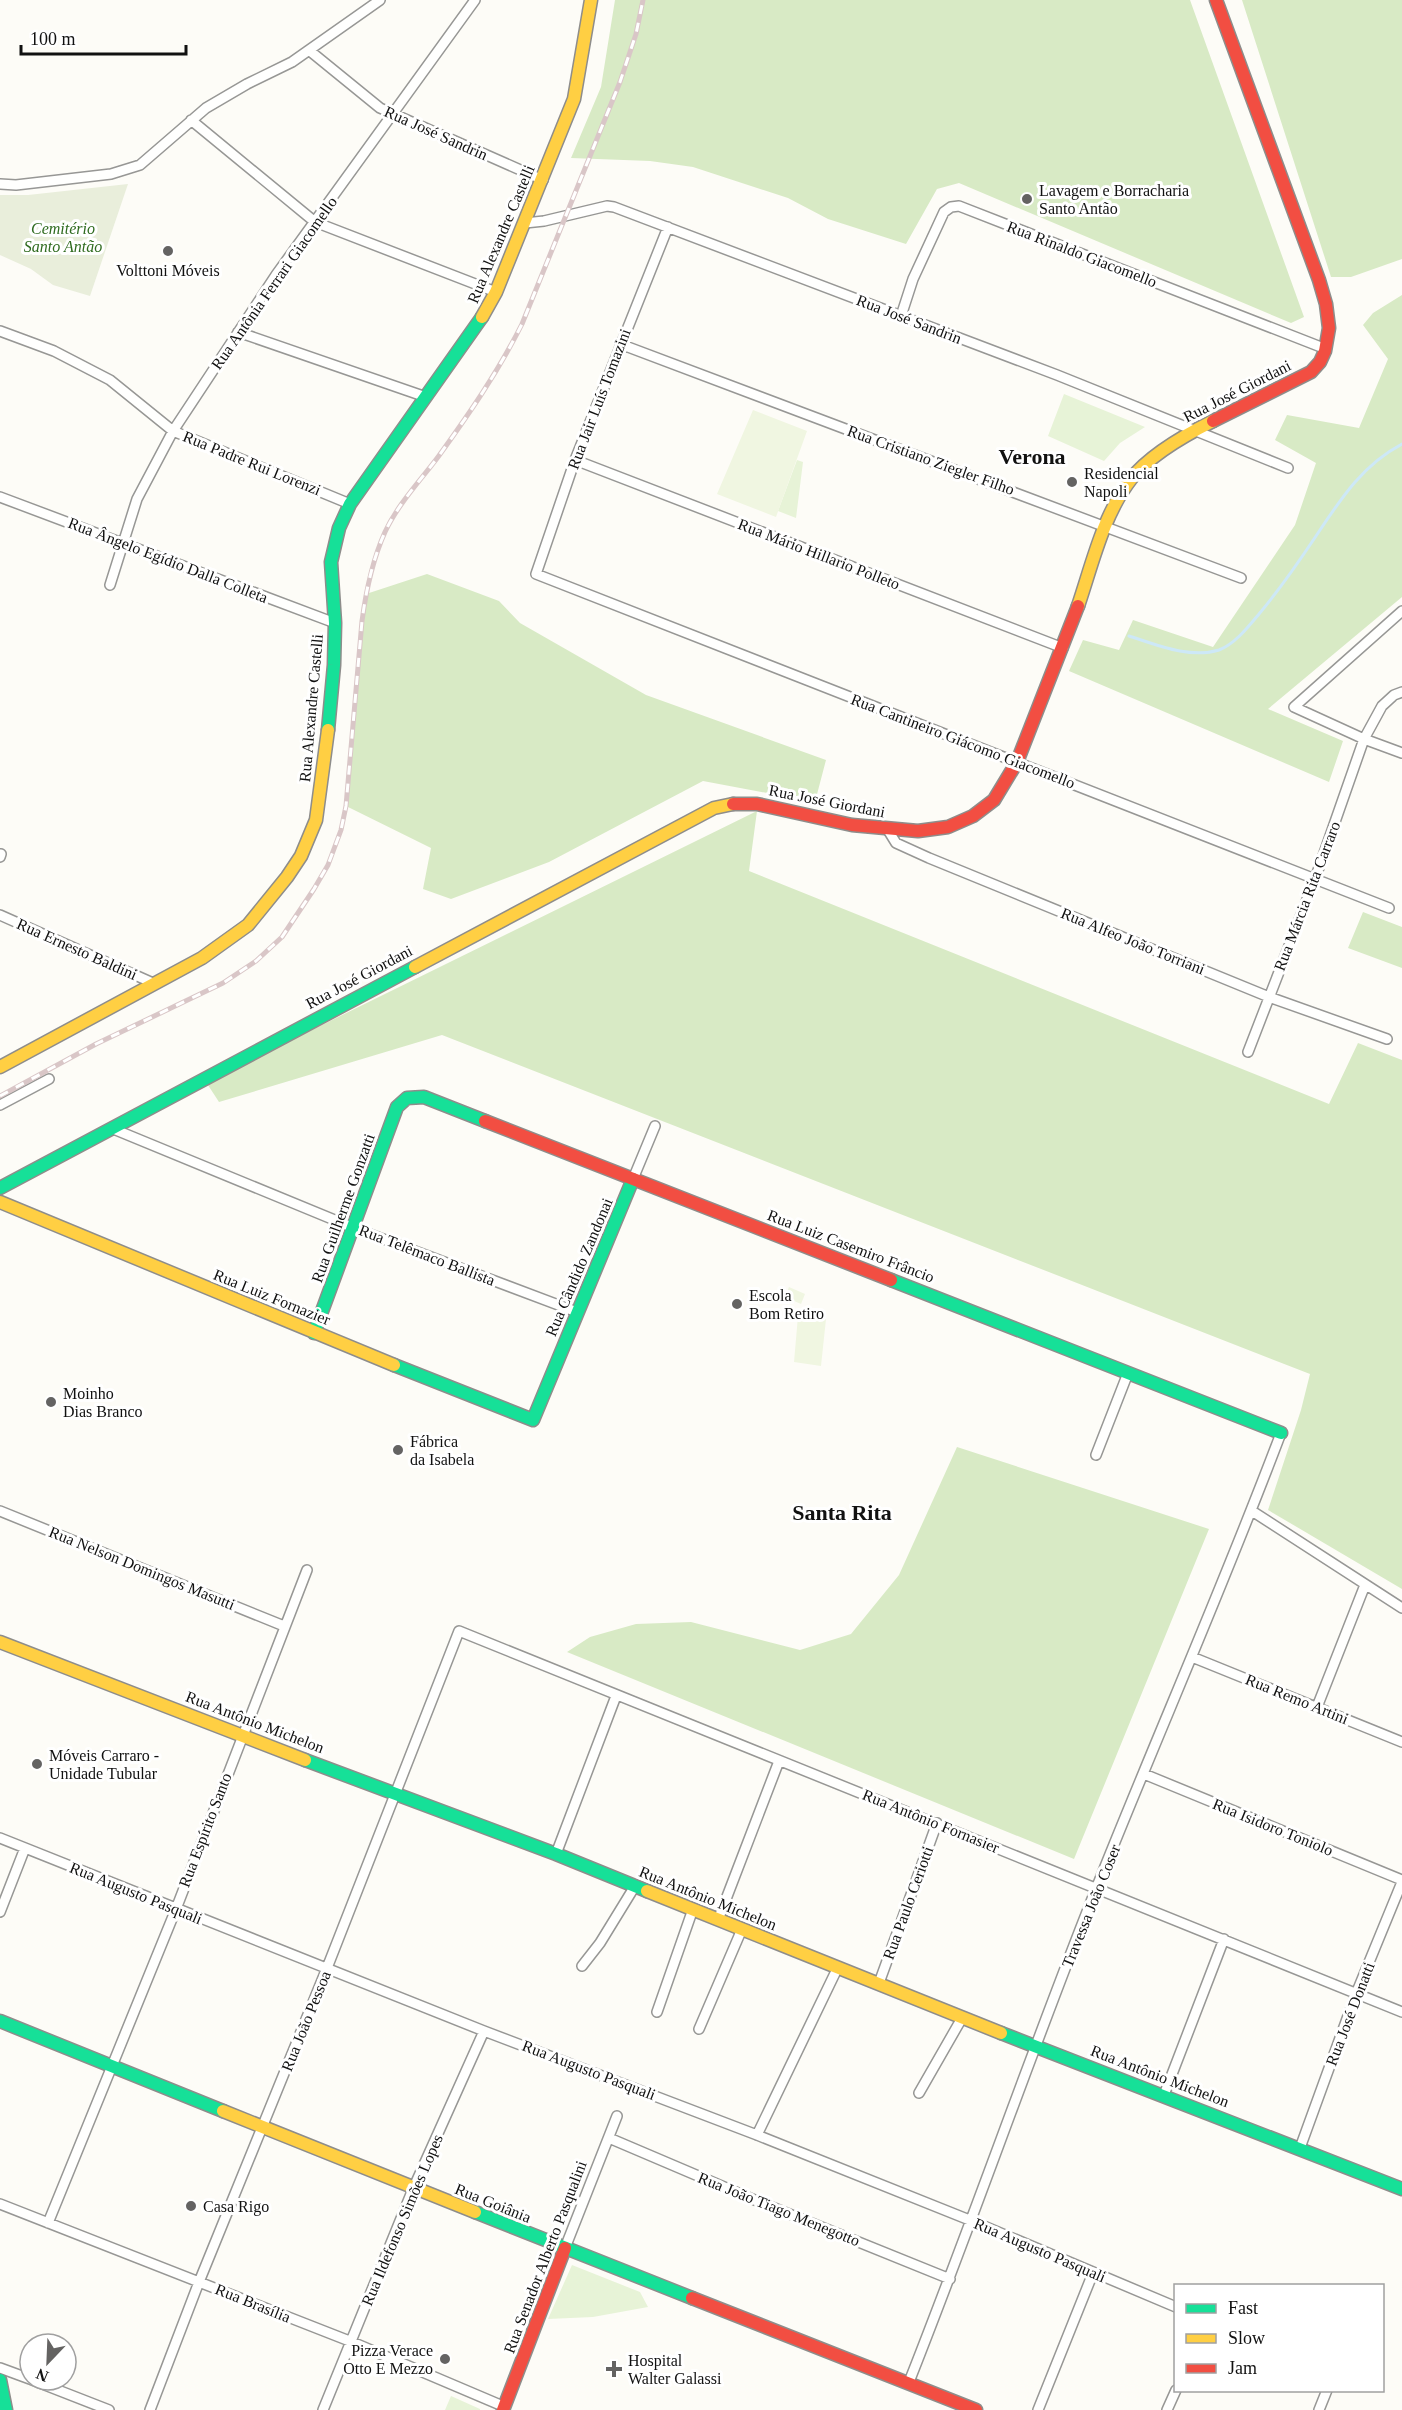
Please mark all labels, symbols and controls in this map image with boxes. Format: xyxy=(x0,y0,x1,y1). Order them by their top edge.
scale bar xyxy=(21,18,186,56)
text: 100 m xyxy=(30,29,76,49)
street label: Rua José Sandrin xyxy=(382,103,490,163)
street label: Rua Alexandre Castelli xyxy=(464,162,538,306)
place label: Lavagem e Borracharia Santo Antão xyxy=(1039,182,1189,217)
marker: Lavagem e Borracharia Santo Antão xyxy=(1020,192,1034,206)
street label: Rua Antônia Ferrari Giacomello xyxy=(208,194,340,372)
street label: Rua Rinaldo Giacomello xyxy=(1005,218,1159,290)
park label: Cemitério Santo Antão xyxy=(24,220,102,255)
marker: Volttoni Móveis xyxy=(161,244,175,258)
place label: Volttoni Móveis xyxy=(116,262,220,279)
street label: Rua José Sandrin xyxy=(854,291,964,347)
street label: Rua Jair Luís Tomazini xyxy=(564,326,634,472)
street label: Rua José Giordani xyxy=(1180,356,1294,425)
street label: Rua Cristiano Ziegler Filho xyxy=(845,422,1017,499)
street label: Rua Padre Rui Lorenzi xyxy=(181,428,324,499)
district label: Verona xyxy=(998,444,1066,469)
place label: Residencial Napoli xyxy=(1084,465,1159,501)
marker: Residencial Napoli xyxy=(1065,475,1079,489)
street label: Rua Ângelo Egídio Dalla Colleta xyxy=(65,513,271,607)
street label: Rua Mário Hillario Polleto xyxy=(736,515,902,593)
street label: Rua Alexandre Castelli xyxy=(296,633,326,783)
street label: Rua Cantineiro Giácomo Giacomello xyxy=(849,690,1077,792)
street label: Rua José Giordani xyxy=(767,781,887,821)
street label: Rua Márcia Rita Carraro xyxy=(1271,819,1343,973)
street label: Rua Alfeo João Torriani xyxy=(1059,904,1208,978)
street label: Rua Ernesto Baldini xyxy=(14,915,140,983)
street label: Rua José Giordani xyxy=(303,941,416,1012)
street label: Rua Guilherme Gonzatti xyxy=(308,1131,378,1285)
street label: Rua Cândido Zandonai xyxy=(542,1195,616,1339)
street label: Rua Luiz Casemiro Frâncio xyxy=(765,1206,937,1286)
street label: Rua Telêmaco Ballista xyxy=(357,1221,497,1289)
street label: Rua Luiz Fornazier xyxy=(211,1266,333,1328)
place label: Escola Bom Retiro xyxy=(749,1287,824,1322)
marker: Escola Bom Retiro xyxy=(730,1297,744,1311)
place label: Moinho Dias Branco xyxy=(63,1385,143,1420)
marker: Moinho Dias Branco xyxy=(44,1395,58,1409)
place label: Fábrica da Isabela xyxy=(410,1433,474,1468)
marker: Fábrica da Isabela xyxy=(391,1443,405,1457)
district label: Santa Rita xyxy=(792,1500,892,1525)
street label: Rua Nelson Domingos Masutti xyxy=(46,1523,238,1614)
street label: Rua Remo Artini xyxy=(1243,1671,1351,1728)
street label: Rua Antônio Michelon xyxy=(183,1688,327,1756)
place label: Móveis Carraro - Unidade Tubular xyxy=(49,1747,159,1782)
marker: Móveis Carraro - Unidade Tubular xyxy=(30,1757,44,1771)
street label: Rua Espírito Santo xyxy=(175,1771,236,1890)
street label: Rua Antônio Fornasier xyxy=(860,1786,1002,1856)
street label: Rua Isidoro Toniolo xyxy=(1210,1795,1336,1859)
street label: Travessa João Coser xyxy=(1059,1841,1124,1970)
street label: Rua Paulo Ceriotti xyxy=(880,1844,937,1962)
street label: Rua Augusto Pasquali xyxy=(67,1859,205,1928)
street label: Rua Antônio Michelon xyxy=(637,1863,779,1933)
street label: Rua José Donatti xyxy=(1322,1959,1378,2068)
street label: Rua João Pessoa xyxy=(278,1968,334,2074)
street label: Rua Augusto Pasquali xyxy=(520,2037,659,2104)
street label: Rua Antônio Michelon xyxy=(1088,2042,1232,2110)
street label: Rua Ildefonso Simões Lopes xyxy=(358,2132,447,2309)
street label: Rua Senador Alberto Pasqualini xyxy=(500,2158,591,2356)
street label: Rua João Tiago Menegotto xyxy=(695,2169,862,2250)
street label: Rua Goiânia xyxy=(453,2180,533,2226)
place label: Casa Rigo xyxy=(203,2198,269,2216)
marker: Casa Rigo xyxy=(184,2199,198,2213)
street label: Rua Augusto Pasquali xyxy=(971,2215,1109,2287)
street label: Rua Brasília xyxy=(213,2280,293,2326)
legend xyxy=(1174,2284,1384,2392)
text: Fast xyxy=(1228,2298,1258,2318)
text: Slow xyxy=(1228,2328,1265,2348)
north arrow xyxy=(18,2332,78,2392)
place label: Pizza Verace Otto E Mezzo xyxy=(343,2342,433,2377)
marker: Pizza Verace Otto E Mezzo xyxy=(438,2352,452,2366)
place label: Hospital Walter Galassi xyxy=(628,2352,722,2387)
text: Jam xyxy=(1228,2358,1257,2378)
marker: Hospital Walter Galassi xyxy=(605,2360,623,2378)
text: N xyxy=(33,2365,51,2385)

